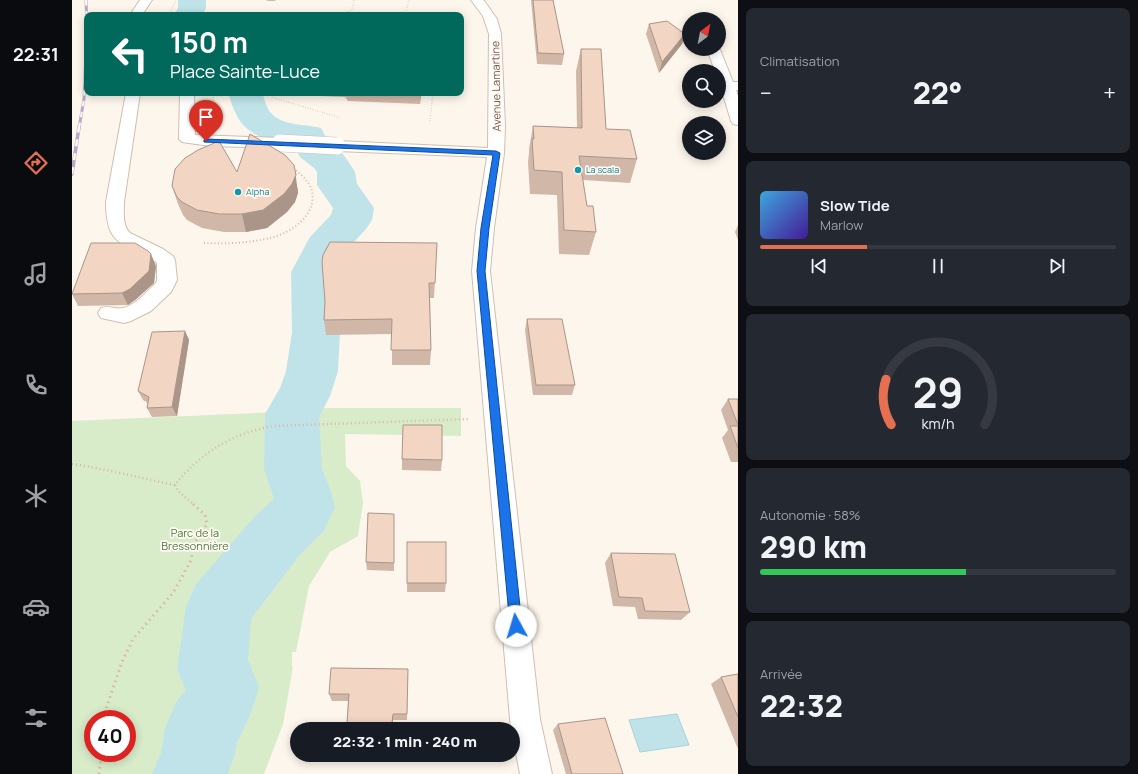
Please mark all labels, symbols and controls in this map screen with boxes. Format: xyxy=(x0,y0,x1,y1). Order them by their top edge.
north arrow xyxy=(682,12,726,56)
map controls xyxy=(682,12,726,160)
text: 150 m xyxy=(170,23,248,61)
icon: left xyxy=(104,28,156,80)
street label: Avenue Lamartine xyxy=(487,40,504,132)
text: 22:31 xyxy=(13,42,59,66)
text: Climatisation xyxy=(760,52,840,70)
text: Place Sainte-Luce xyxy=(170,59,320,83)
button: search xyxy=(682,64,726,108)
text: 22° xyxy=(913,72,962,113)
text: − xyxy=(760,78,772,108)
text: + xyxy=(1103,78,1116,108)
pin xyxy=(189,100,223,141)
icon: arrive xyxy=(195,106,217,128)
button: layers xyxy=(682,116,726,160)
icon: directions xyxy=(22,149,50,177)
place label: La scala xyxy=(586,163,619,176)
marker: La scala xyxy=(573,165,583,175)
place label: Alpha xyxy=(246,185,269,198)
marker: Alpha xyxy=(233,187,243,197)
text: Slow Tide xyxy=(820,195,890,216)
text: Marlow xyxy=(820,216,863,234)
icon: previous xyxy=(808,255,830,277)
icon: pause xyxy=(927,255,949,277)
icon: next xyxy=(1046,255,1068,277)
icon: music xyxy=(22,260,50,288)
text: 29 xyxy=(913,364,963,420)
icon: phone xyxy=(22,371,50,399)
text: km/h xyxy=(921,414,955,433)
icon: climate xyxy=(22,482,50,510)
text: Autonomie · 58% xyxy=(760,506,861,524)
park label: Parc de la Bressonnière xyxy=(161,525,229,553)
text: 290 km xyxy=(760,526,867,567)
icon: car xyxy=(22,593,50,621)
position arrow xyxy=(495,605,537,647)
text: Arrivée xyxy=(760,665,802,683)
text: 22:32 xyxy=(760,685,843,726)
icon: filters xyxy=(22,704,50,732)
speed limit sign: 40 xyxy=(84,710,136,762)
text: 22:32 · 1 min · 240 m xyxy=(333,731,477,752)

